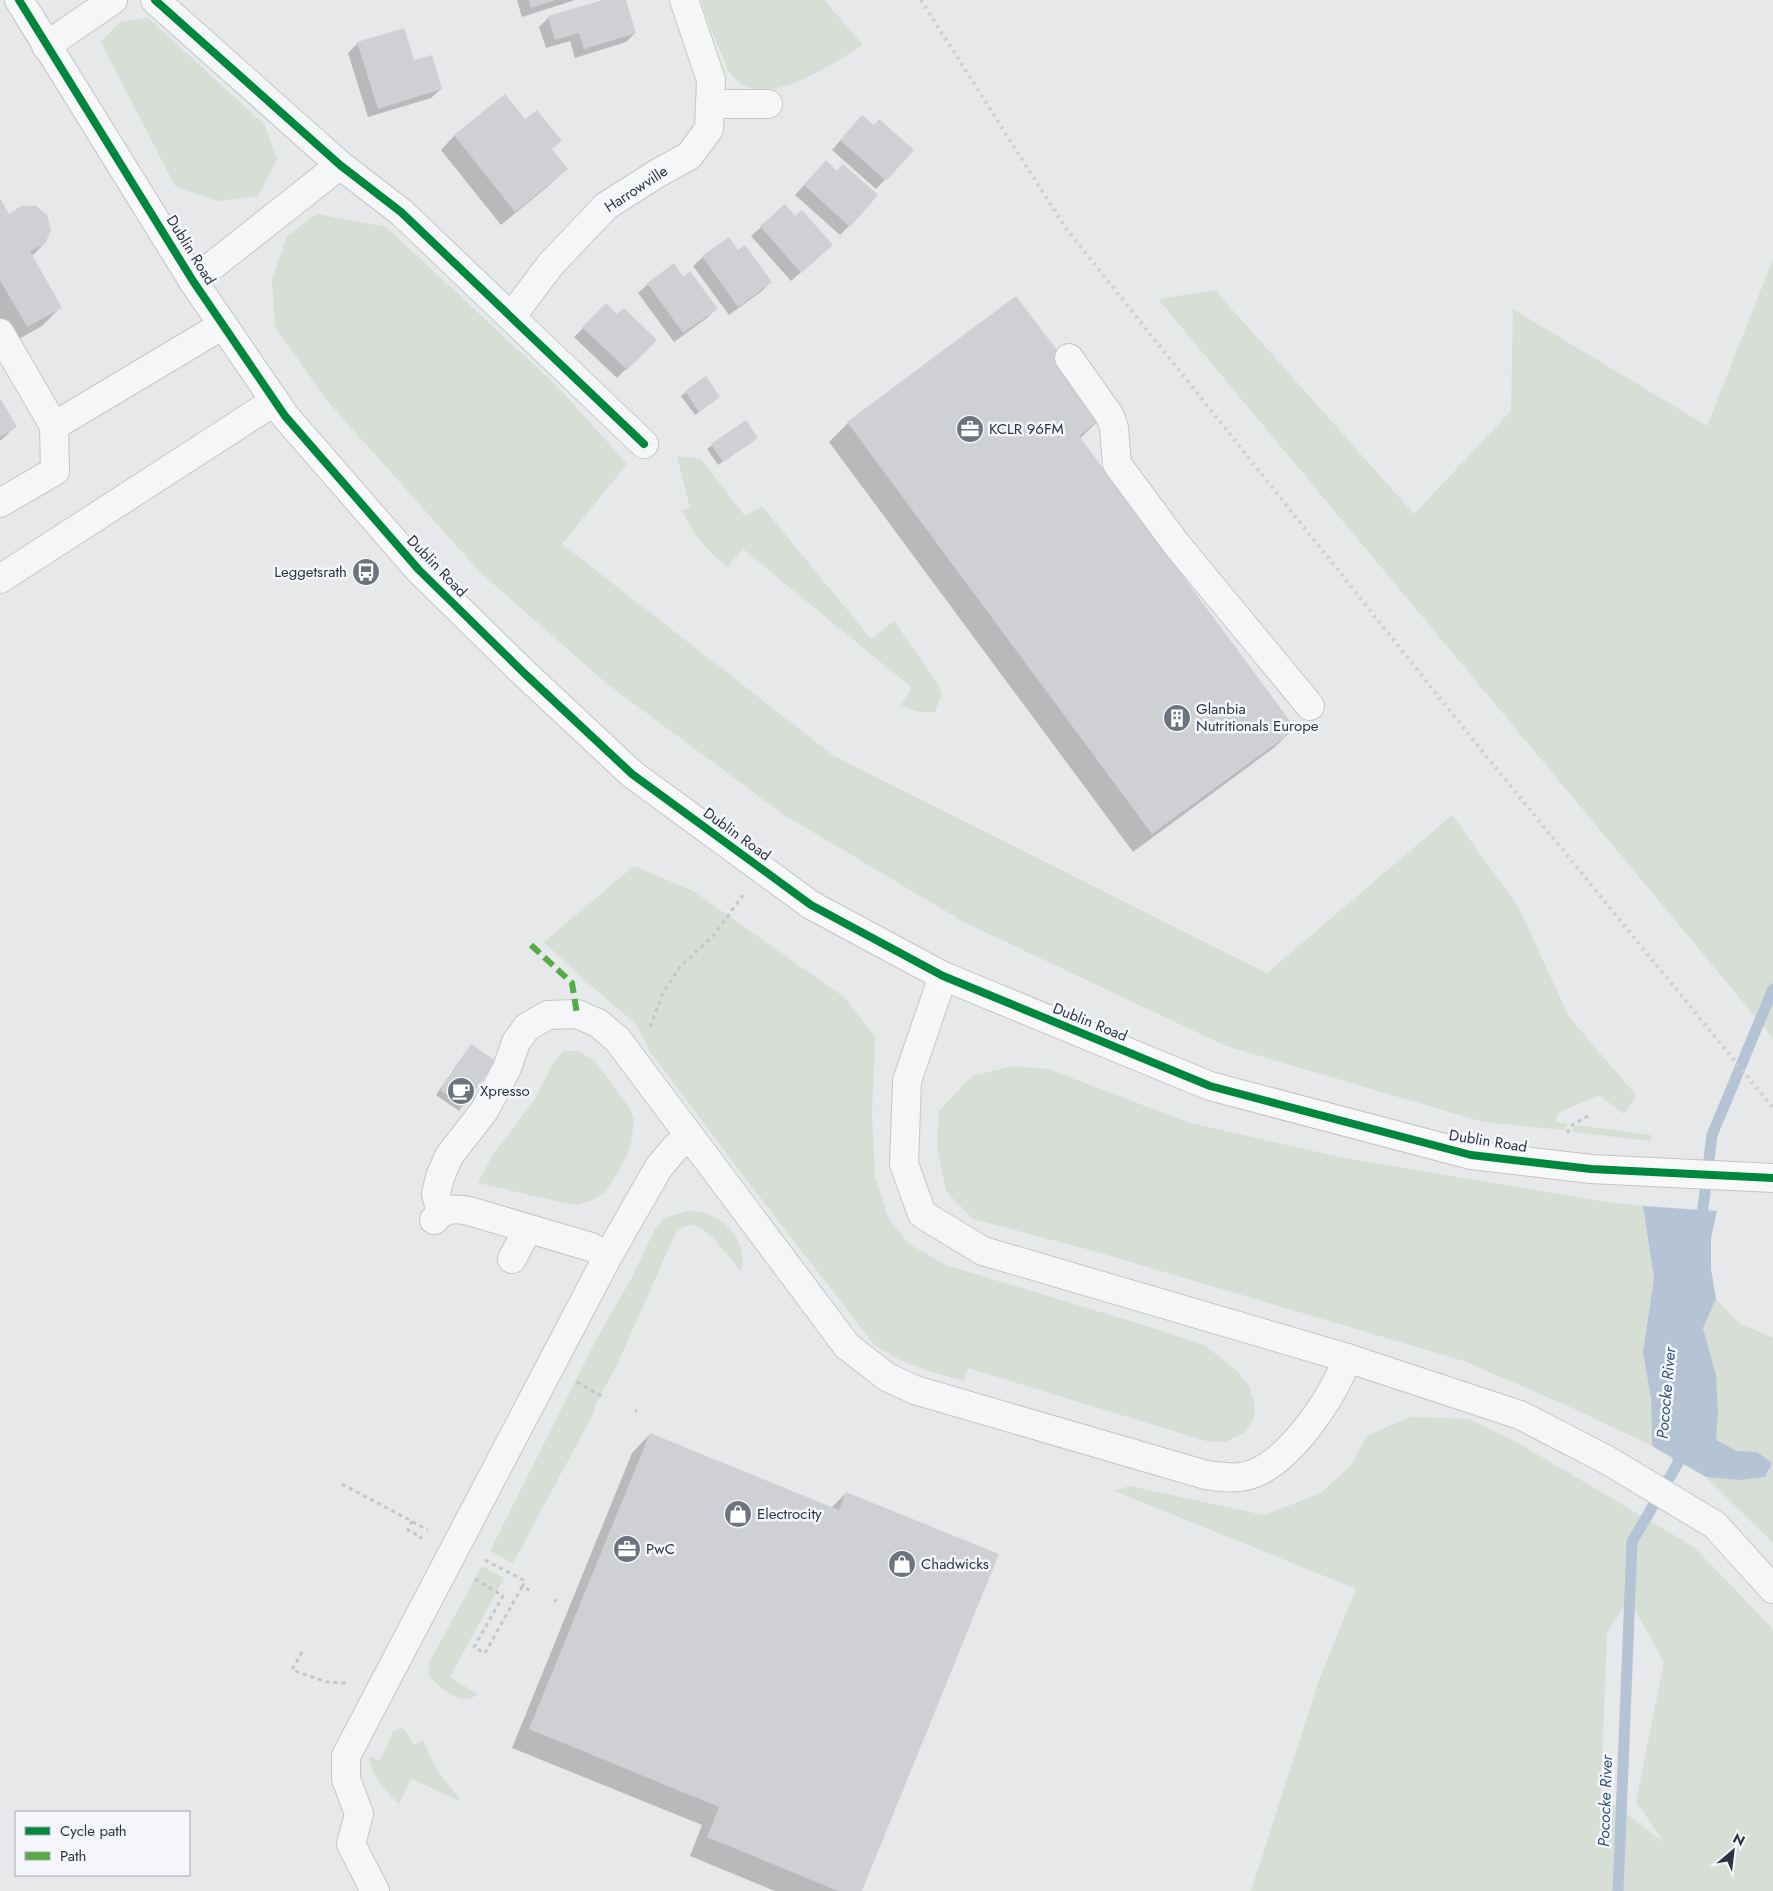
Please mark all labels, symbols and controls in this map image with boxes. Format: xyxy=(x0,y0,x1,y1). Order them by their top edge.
street label: Harrowville xyxy=(600,160,672,218)
street label: Dublin Road xyxy=(161,211,221,289)
office icon: KCLR 96FM xyxy=(955,414,985,444)
place label: KCLR 96FM xyxy=(989,418,1064,440)
street label: Dublin Road xyxy=(402,530,472,602)
bus stop icon: Leggetsrath xyxy=(351,557,381,587)
place label: Leggetsrath xyxy=(274,561,347,583)
place label: Glanbia Nutritionals Europe xyxy=(1196,698,1319,737)
building icon: Glanbia Nutritionals Europe xyxy=(1162,703,1192,733)
street label: Dublin Road xyxy=(699,802,775,866)
street label: Dublin Road xyxy=(1049,997,1131,1047)
cafe icon: Xpresso xyxy=(446,1076,476,1106)
place label: Xpresso xyxy=(480,1080,530,1102)
street label: Dublin Road xyxy=(1447,1124,1529,1158)
water label: Pococke River xyxy=(1651,1345,1682,1440)
shop icon: Electrocity xyxy=(723,1499,753,1529)
place label: Electrocity xyxy=(757,1503,822,1525)
office icon: PwC xyxy=(612,1534,642,1564)
place label: PwC xyxy=(646,1538,675,1560)
shop icon: Chadwicks xyxy=(887,1549,917,1579)
place label: Chadwicks xyxy=(921,1553,989,1575)
water label: Pococke River xyxy=(1592,1753,1618,1847)
legend xyxy=(15,1811,190,1876)
text: Cycle path xyxy=(60,1820,127,1842)
north arrow xyxy=(1708,1826,1758,1876)
text: N xyxy=(1729,1828,1749,1851)
text: Path xyxy=(60,1845,86,1867)

